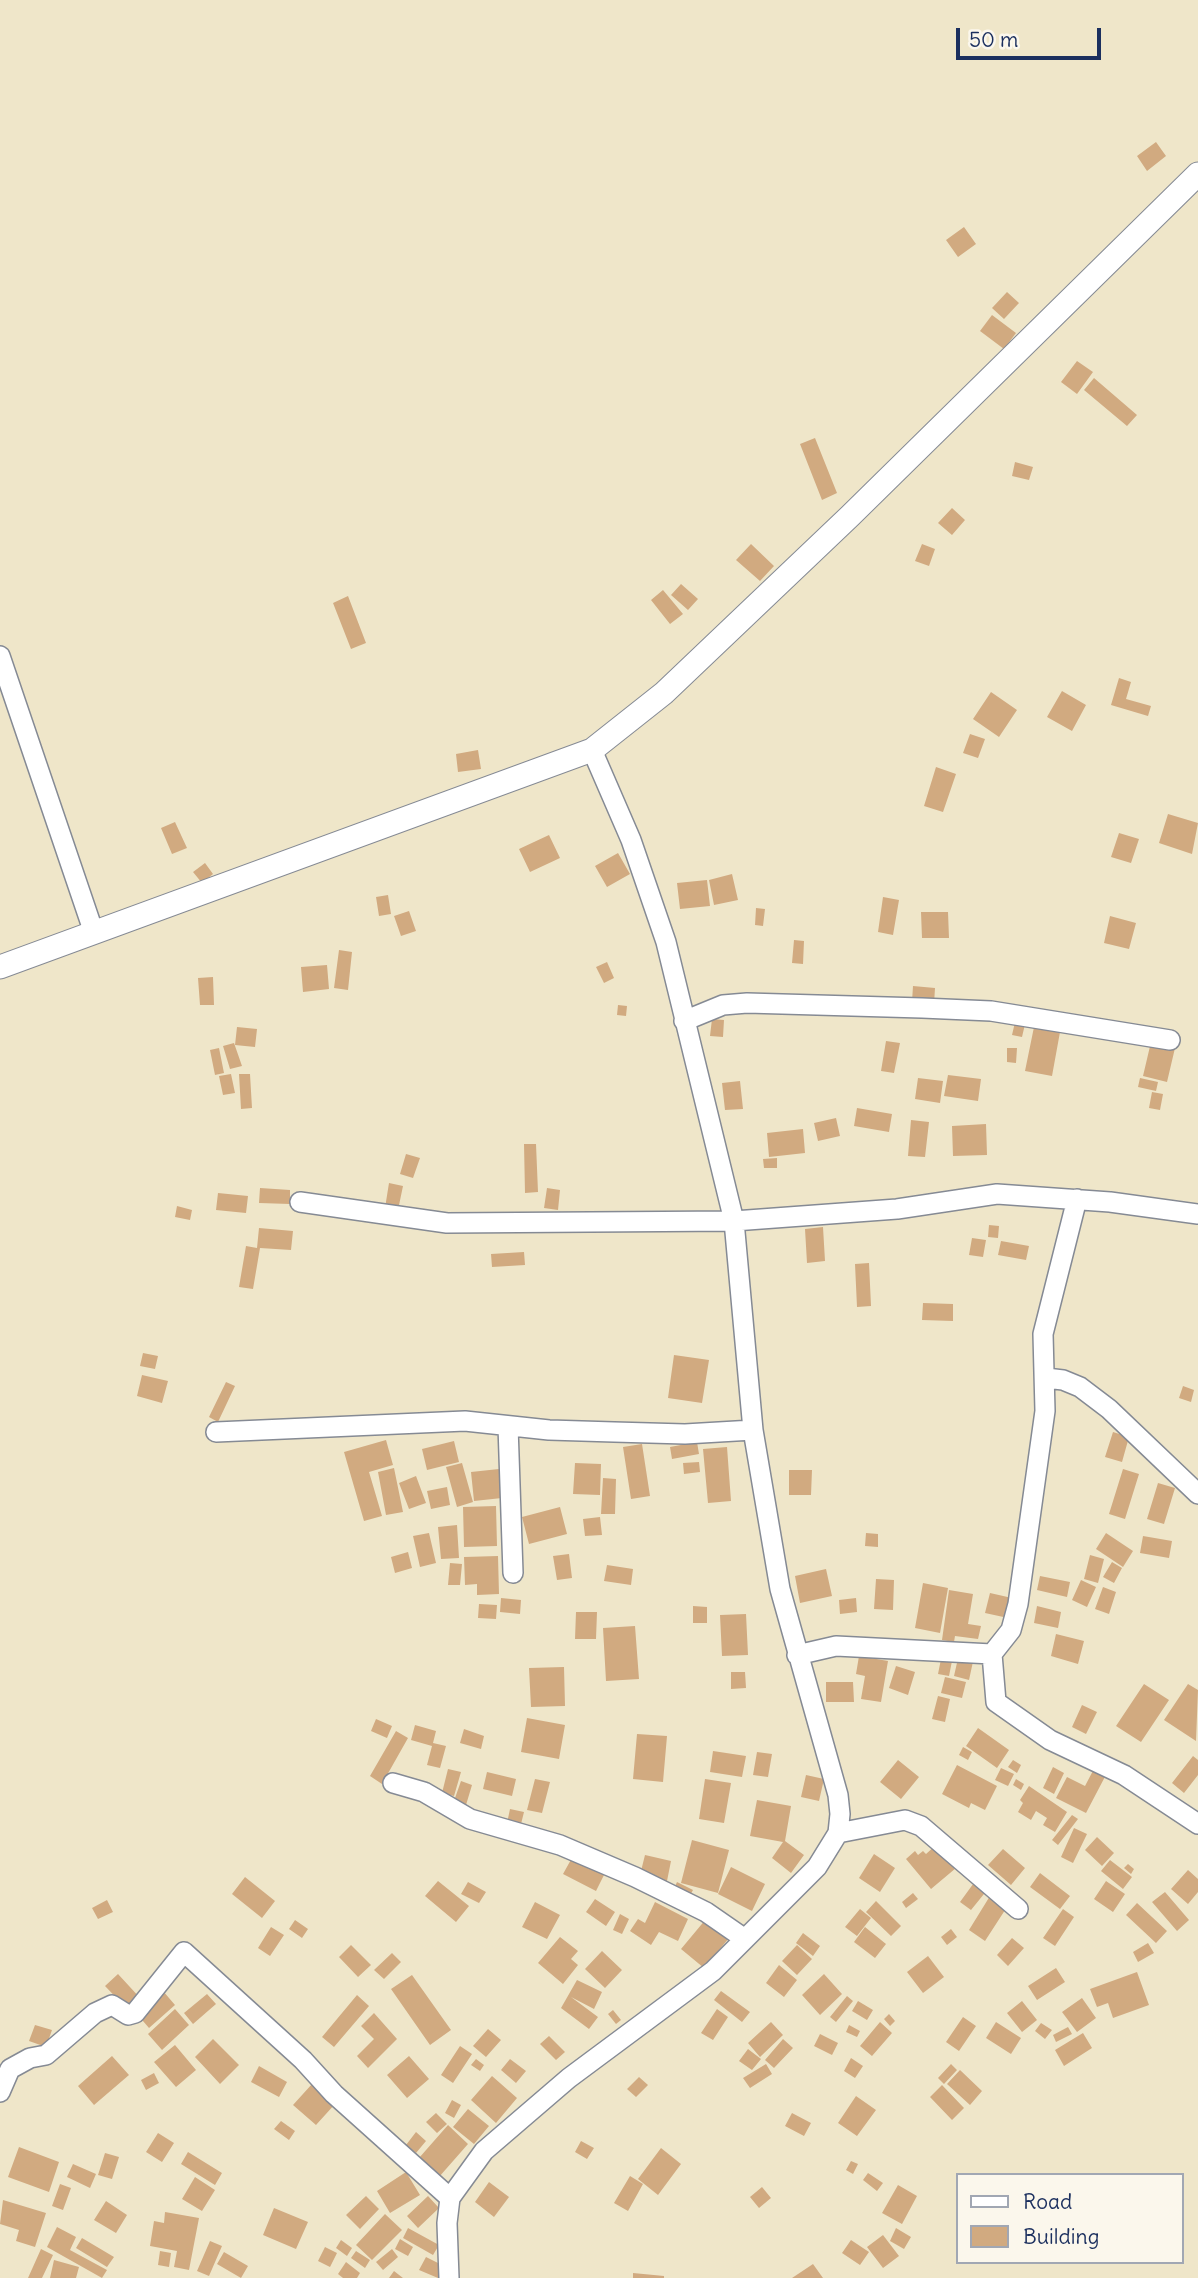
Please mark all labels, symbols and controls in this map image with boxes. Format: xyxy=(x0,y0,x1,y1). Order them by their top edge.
scale bar xyxy=(960,14,1105,58)
text: 50 m xyxy=(969,26,1018,53)
legend xyxy=(956,2173,1184,2264)
text: Road xyxy=(1023,2188,1072,2215)
text: Building xyxy=(1023,2223,1099,2250)

